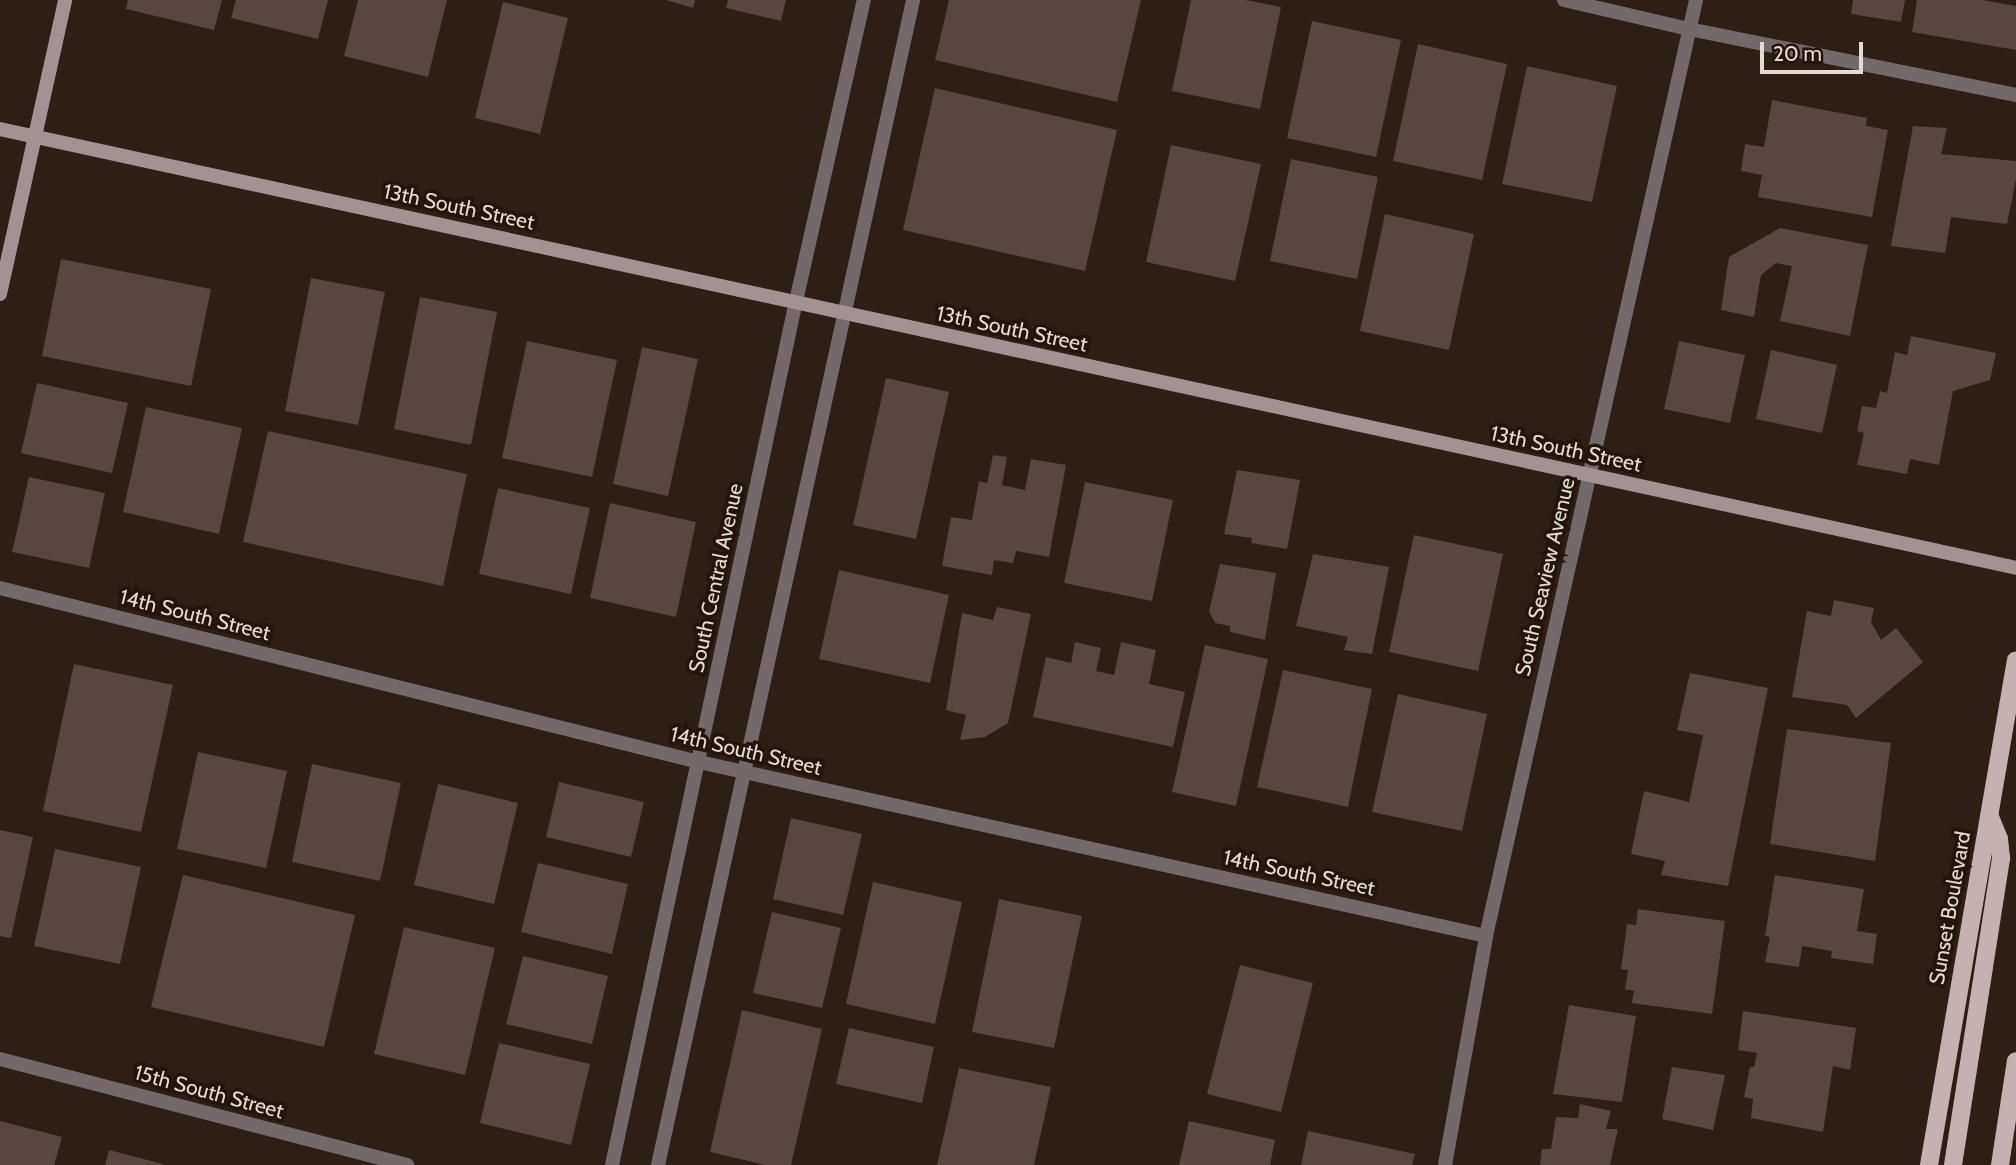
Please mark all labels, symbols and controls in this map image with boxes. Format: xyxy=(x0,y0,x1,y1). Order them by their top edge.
scale bar xyxy=(1764,28,1867,72)
text: 20 m xyxy=(1773,41,1822,66)
street label: 13th South Street xyxy=(381,179,537,235)
street label: 13th South Street xyxy=(934,301,1090,357)
street label: 13th South Street xyxy=(1488,421,1644,477)
street label: South Seaview Avenue xyxy=(1510,475,1580,679)
street label: South Central Avenue xyxy=(684,481,748,675)
street label: 14th South Street xyxy=(117,584,273,646)
street label: 14th South Street xyxy=(668,721,824,781)
street label: Sunset Boulevard xyxy=(1924,829,1976,987)
street label: 14th South Street xyxy=(1221,845,1377,901)
street label: 15th South Street xyxy=(132,1060,286,1124)

